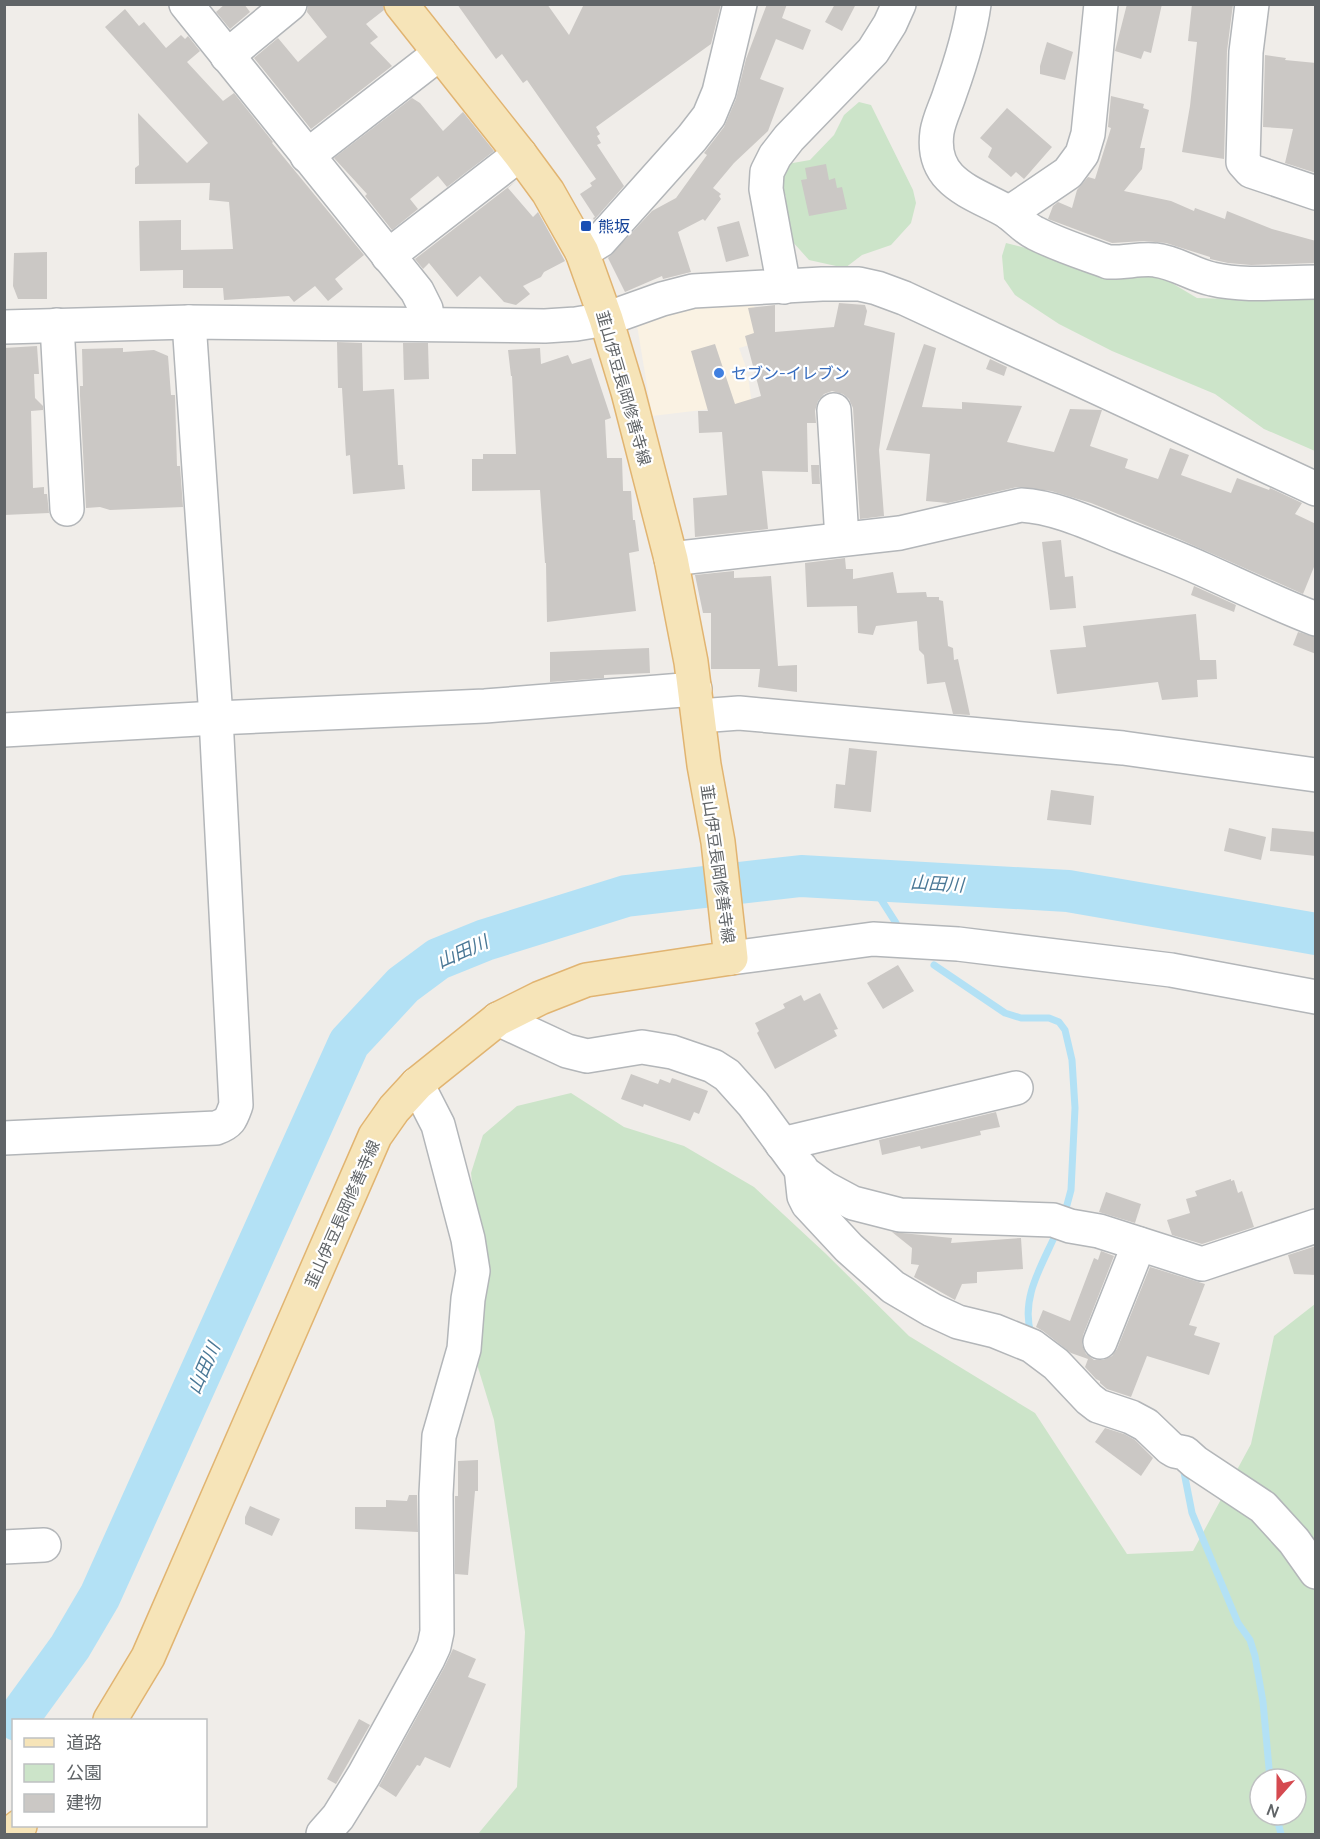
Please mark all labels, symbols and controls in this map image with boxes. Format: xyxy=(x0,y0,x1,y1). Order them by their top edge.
place label: 熊坂 xyxy=(598,215,630,237)
marker: 熊坂 xyxy=(579,219,593,233)
street label: 韮山伊豆長岡修善寺線 xyxy=(591,308,657,468)
place label: セブン-イレブン xyxy=(731,362,850,384)
marker: セブン-イレブン xyxy=(712,366,726,380)
street label: 韮山伊豆長岡修善寺線 xyxy=(696,783,740,945)
water label: 山田川 xyxy=(909,870,967,897)
water label: 山田川 xyxy=(432,928,493,973)
street label: 韮山伊豆長岡修善寺線 xyxy=(299,1136,385,1292)
water label: 山田川 xyxy=(181,1337,226,1398)
legend xyxy=(12,1719,207,1827)
text: 道路 xyxy=(66,1730,102,1754)
text: 公園 xyxy=(66,1760,102,1784)
north arrow xyxy=(1248,1767,1308,1827)
text: 建物 xyxy=(66,1790,102,1814)
text: N xyxy=(1263,1799,1282,1823)

